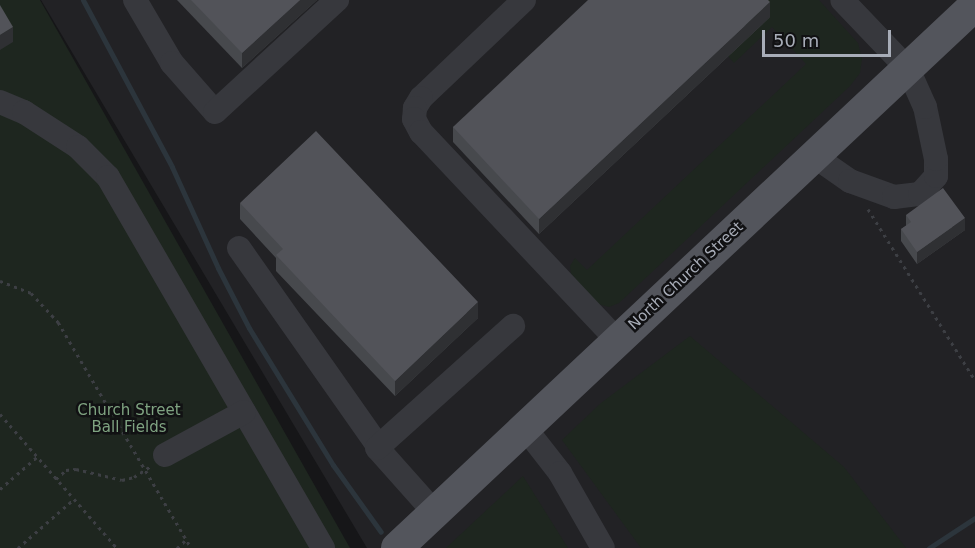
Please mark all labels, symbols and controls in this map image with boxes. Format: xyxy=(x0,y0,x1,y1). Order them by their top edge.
scale bar xyxy=(765,18,894,56)
text: 50 m xyxy=(773,30,819,51)
street label: North Church Street xyxy=(625,218,747,334)
park label: Church Street Ball Fields xyxy=(77,401,181,436)

